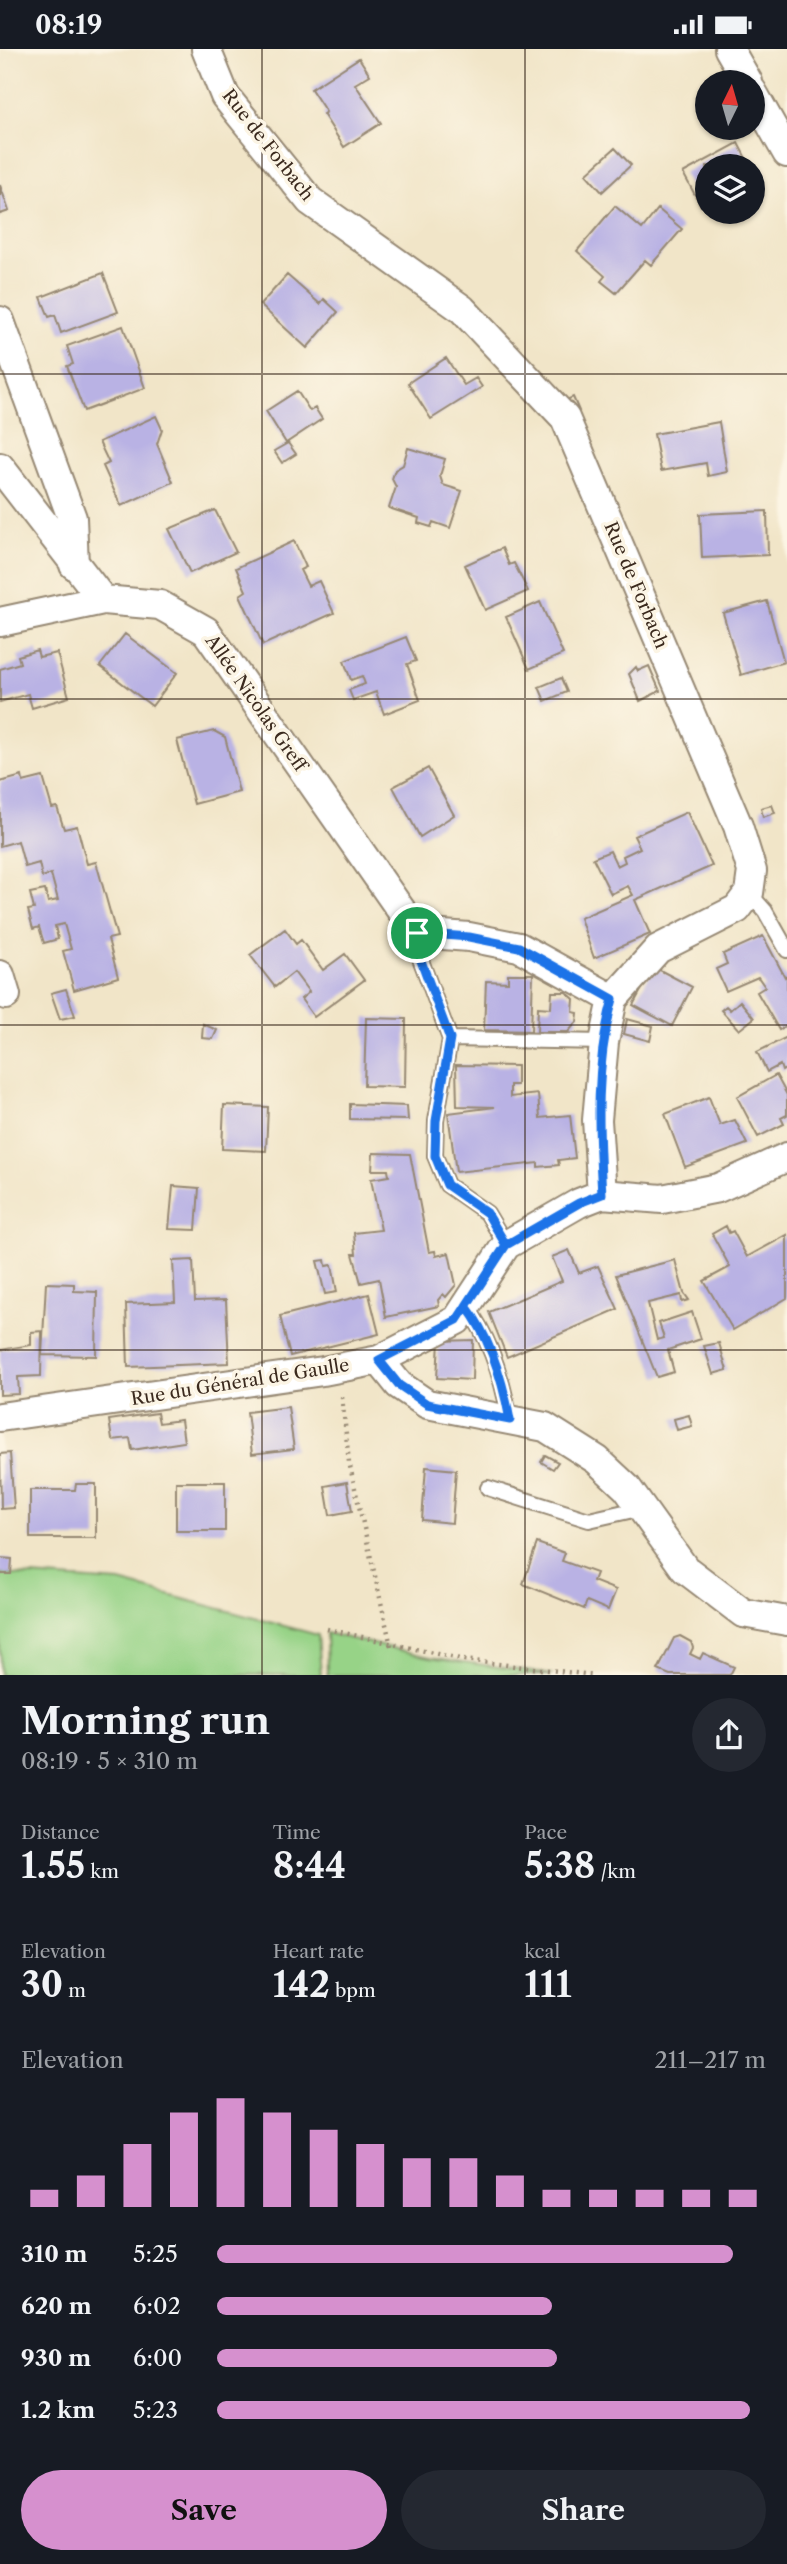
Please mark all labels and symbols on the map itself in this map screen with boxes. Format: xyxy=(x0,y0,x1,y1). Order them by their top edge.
north arrow xyxy=(695,70,765,140)
street label: Rue de Forbach xyxy=(218,85,318,205)
street label: Rue de Forbach xyxy=(599,518,673,652)
street label: Allée Nicolas Greff xyxy=(200,630,313,778)
pin xyxy=(387,903,447,963)
street label: Rue du Général de Gaulle xyxy=(129,1354,351,1410)

